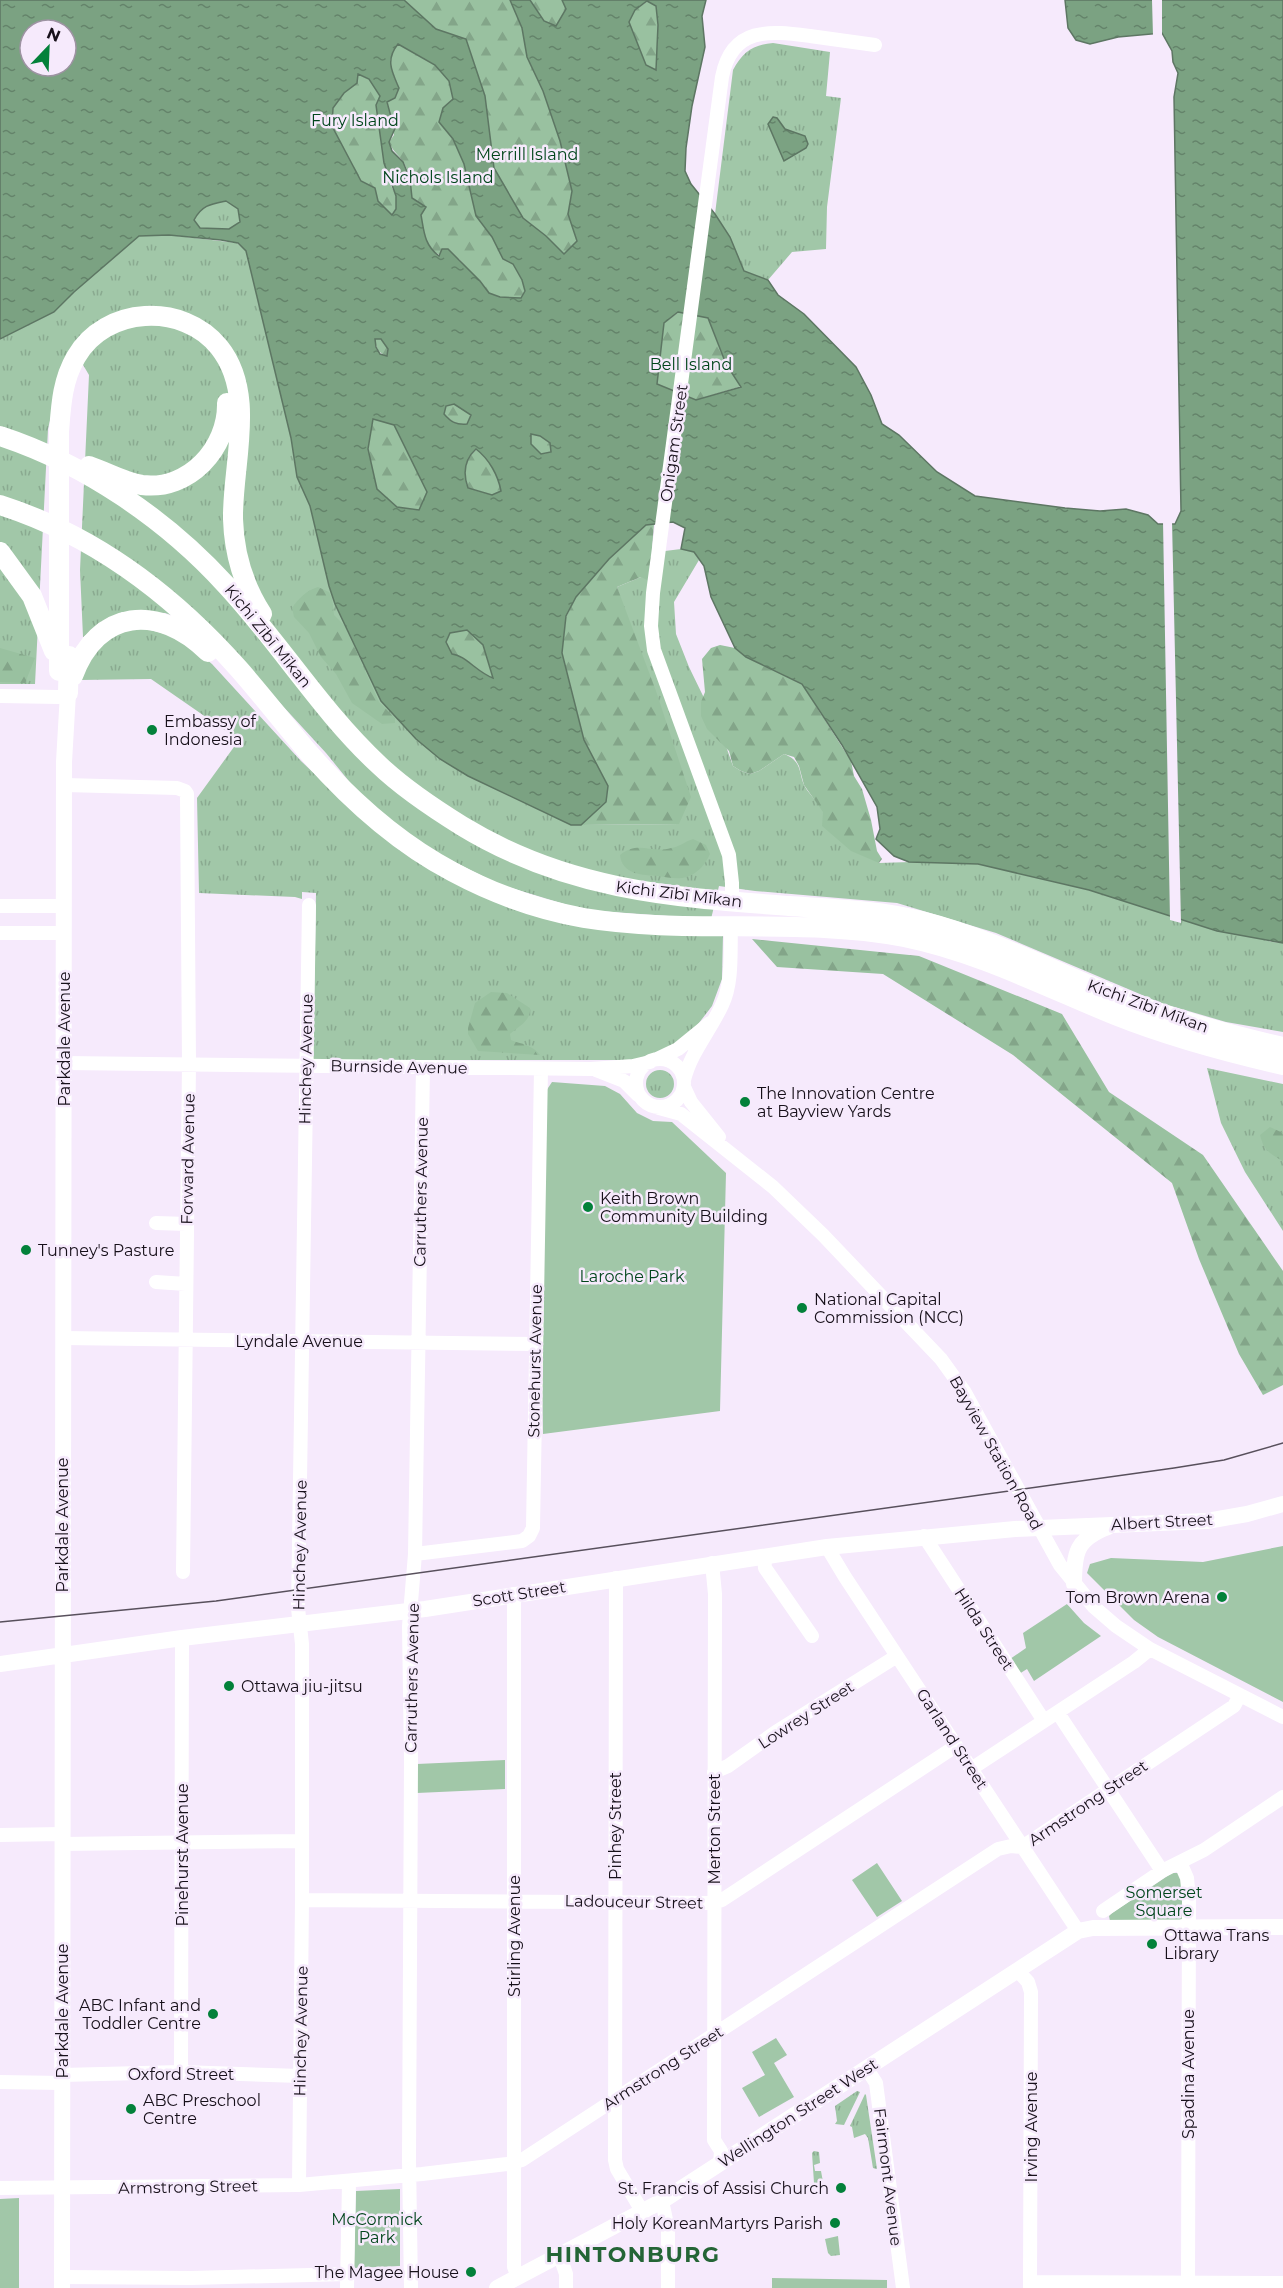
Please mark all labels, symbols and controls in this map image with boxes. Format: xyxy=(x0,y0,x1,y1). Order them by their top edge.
north arrow xyxy=(18,18,78,78)
text: N xyxy=(44,23,63,46)
park label: Fury Island xyxy=(311,111,399,130)
park label: Merrill Island xyxy=(476,145,578,164)
park label: Nichols Island xyxy=(382,168,494,187)
park label: Bell Island xyxy=(650,355,732,374)
street label: Onigam Street xyxy=(656,383,692,503)
street label: Kichi Zībī Mīkan xyxy=(221,581,315,691)
place label: Embassy of Indonesia xyxy=(164,712,256,749)
marker: Embassy of Indonesia xyxy=(145,723,159,737)
street label: Kichi Zībī Mīkan xyxy=(615,877,743,911)
street label: Parkdale Avenue xyxy=(55,971,74,1107)
street label: Kichi Zībī Mīkan xyxy=(1085,975,1211,1037)
street label: Hinchey Avenue xyxy=(295,994,317,1124)
street label: Burnside Avenue xyxy=(330,1056,468,1078)
place label: The Innovation Centre at Bayview Yards xyxy=(757,1084,935,1121)
street label: Forward Avenue xyxy=(177,1093,199,1225)
marker: The Innovation Centre at Bayview Yards xyxy=(738,1095,752,1109)
street label: Carruthers Avenue xyxy=(410,1117,432,1267)
place label: Keith Brown Community Building xyxy=(600,1189,768,1226)
marker: Keith Brown Community Building xyxy=(581,1200,595,1214)
place label: Tunney's Pasture xyxy=(38,1241,174,1260)
marker: Tunney's Pasture xyxy=(19,1243,33,1257)
park label: Laroche Park xyxy=(579,1267,685,1286)
street label: Stonehurst Avenue xyxy=(524,1284,546,1438)
place label: National Capital Commission (NCC) xyxy=(814,1290,964,1327)
marker: National Capital Commission (NCC) xyxy=(795,1301,809,1315)
street label: Lyndale Avenue xyxy=(235,1332,363,1351)
street label: Bayview Station Road xyxy=(946,1372,1046,1534)
street label: Parkdale Avenue xyxy=(53,1457,72,1593)
street label: Hinchey Avenue xyxy=(289,1480,311,1610)
street label: Albert Street xyxy=(1111,1510,1214,1534)
street label: Scott Street xyxy=(471,1577,567,1611)
street label: Hilda Street xyxy=(950,1584,1018,1674)
place label: Tom Brown Arena xyxy=(1066,1588,1210,1607)
marker: Tom Brown Arena xyxy=(1215,1590,1229,1604)
street label: Carruthers Avenue xyxy=(401,1603,423,1753)
place label: Ottawa jiu-jitsu xyxy=(241,1677,363,1696)
street label: Lowrey Street xyxy=(755,1677,858,1753)
marker: Ottawa jiu-jitsu xyxy=(222,1679,236,1693)
street label: Garland Street xyxy=(912,1685,992,1793)
street label: Armstrong Street xyxy=(1025,1756,1152,1850)
street label: Pinhey Street xyxy=(606,1771,625,1880)
street label: Merton Street xyxy=(705,1773,724,1885)
street label: Pinehurst Avenue xyxy=(173,1783,192,1927)
street label: Stirling Avenue xyxy=(505,1875,524,1997)
park label: Somerset Square xyxy=(1126,1883,1203,1920)
street label: Ladouceur Street xyxy=(564,1891,704,1913)
place label: Ottawa Trans Library xyxy=(1164,1926,1270,1963)
marker: Ottawa Trans Library xyxy=(1145,1937,1159,1951)
street label: Parkdale Avenue xyxy=(53,1943,72,2079)
street label: Hinchey Avenue xyxy=(290,1966,312,2096)
place label: ABC Infant and Toddler Centre xyxy=(79,1996,201,2033)
marker: ABC Infant and Toddler Centre xyxy=(206,2007,220,2021)
street label: Spadina Avenue xyxy=(1179,2009,1198,2139)
street label: Armstrong Street xyxy=(599,2022,727,2114)
street label: Wellington Street West xyxy=(715,2054,882,2172)
street label: Oxford Street xyxy=(128,2065,235,2084)
street label: Irving Avenue xyxy=(1022,2072,1041,2182)
place label: ABC Preschool Centre xyxy=(143,2091,261,2128)
marker: ABC Preschool Centre xyxy=(124,2102,138,2116)
street label: Fairmont Avenue xyxy=(870,2107,906,2247)
street label: Armstrong Street xyxy=(118,2176,258,2198)
place label: St. Francis of Assisi Church xyxy=(618,2179,829,2198)
marker: St. Francis of Assisi Church xyxy=(834,2181,848,2195)
park label: McCormick Park xyxy=(331,2210,423,2247)
place label: Holy KoreanMartyrs Parish xyxy=(612,2214,823,2233)
marker: Holy KoreanMartyrs Parish xyxy=(828,2216,842,2230)
district label: HINTONBURG xyxy=(546,2241,720,2268)
place label: The Magee House xyxy=(315,2263,459,2282)
marker: The Magee House xyxy=(464,2265,478,2279)

